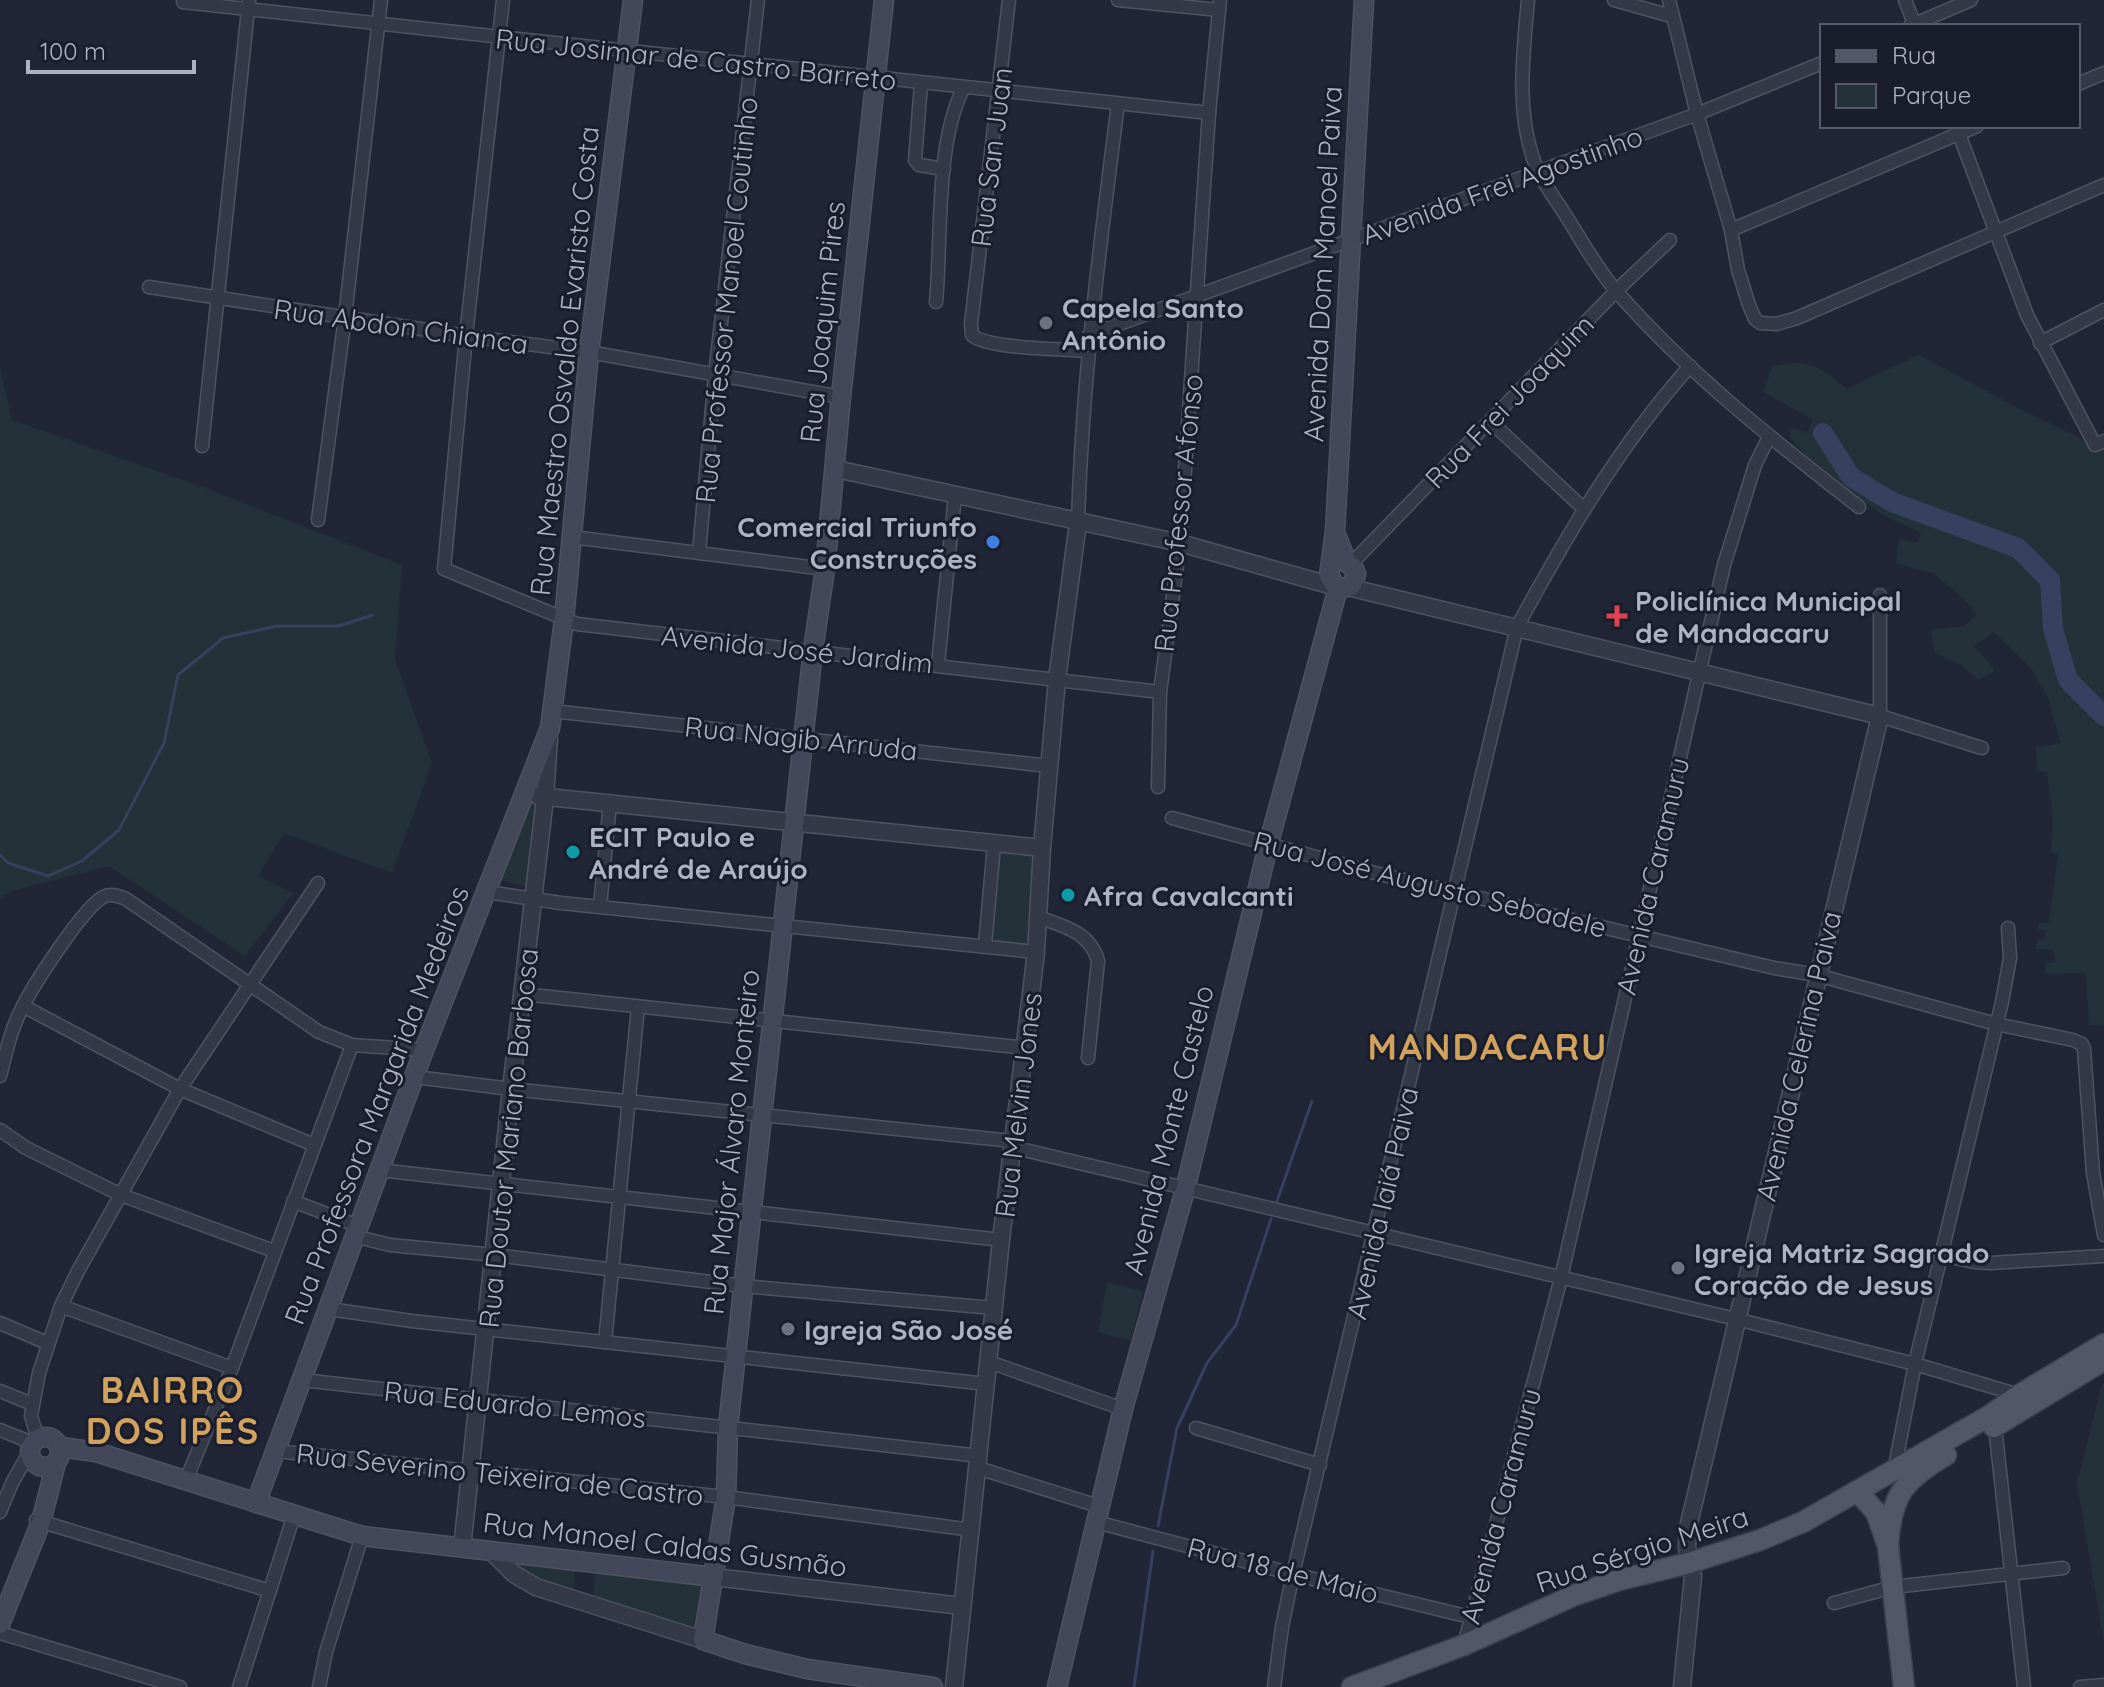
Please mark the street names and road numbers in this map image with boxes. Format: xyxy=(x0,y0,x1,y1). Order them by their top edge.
street label: Rua Josimar de Castro Barreto xyxy=(494,21,898,97)
street label: Rua San Juan xyxy=(963,65,1019,249)
street label: Avenida Dom Manoel Paiva xyxy=(1295,85,1349,443)
street label: Rua Professor Manoel Coutinho xyxy=(687,95,765,505)
street label: Avenida Frei Agostinho xyxy=(1357,118,1647,252)
street label: Rua Maestro Osvaldo Evaristo Costa xyxy=(522,124,606,598)
street label: Rua Joaquim Pires xyxy=(792,199,852,445)
street label: Rua Abdon Chianca xyxy=(272,291,530,361)
street label: Rua Frei Joaquim xyxy=(1417,307,1601,495)
street label: Rua Professor Afonso xyxy=(1146,372,1210,654)
street label: Avenida José Jardim xyxy=(660,617,934,681)
street label: Rua Nagib Arruda xyxy=(683,708,919,768)
street label: Avenida Caramuru xyxy=(1608,754,1696,998)
street label: Rua José Augusto Sebadele xyxy=(1250,823,1610,945)
street label: Rua Professora Margarida Medeiros xyxy=(276,881,476,1329)
street label: Avenida Celerina Paiva xyxy=(1748,908,1848,1204)
street label: Rua Doutor Mariano Barbosa xyxy=(471,946,545,1330)
street label: Rua Major Álvaro Monteiro xyxy=(695,968,767,1316)
street label: Avenida Monte Castelo xyxy=(1115,982,1221,1278)
street label: Rua Melvin Jones xyxy=(987,990,1049,1220)
street label: Avenida Iaiá Paiva xyxy=(1338,1083,1426,1323)
street label: Rua Eduardo Lemos xyxy=(382,1373,648,1435)
street label: Avenida Caramuru xyxy=(1452,1384,1548,1628)
street label: Rua Severino Teixeira de Castro xyxy=(295,1435,705,1513)
street label: Rua Sérgio Meira xyxy=(1531,1498,1753,1600)
street label: Rua Manoel Caldas Gusmão xyxy=(481,1504,849,1584)
street label: Rua 18 de Maio xyxy=(1184,1529,1382,1611)

